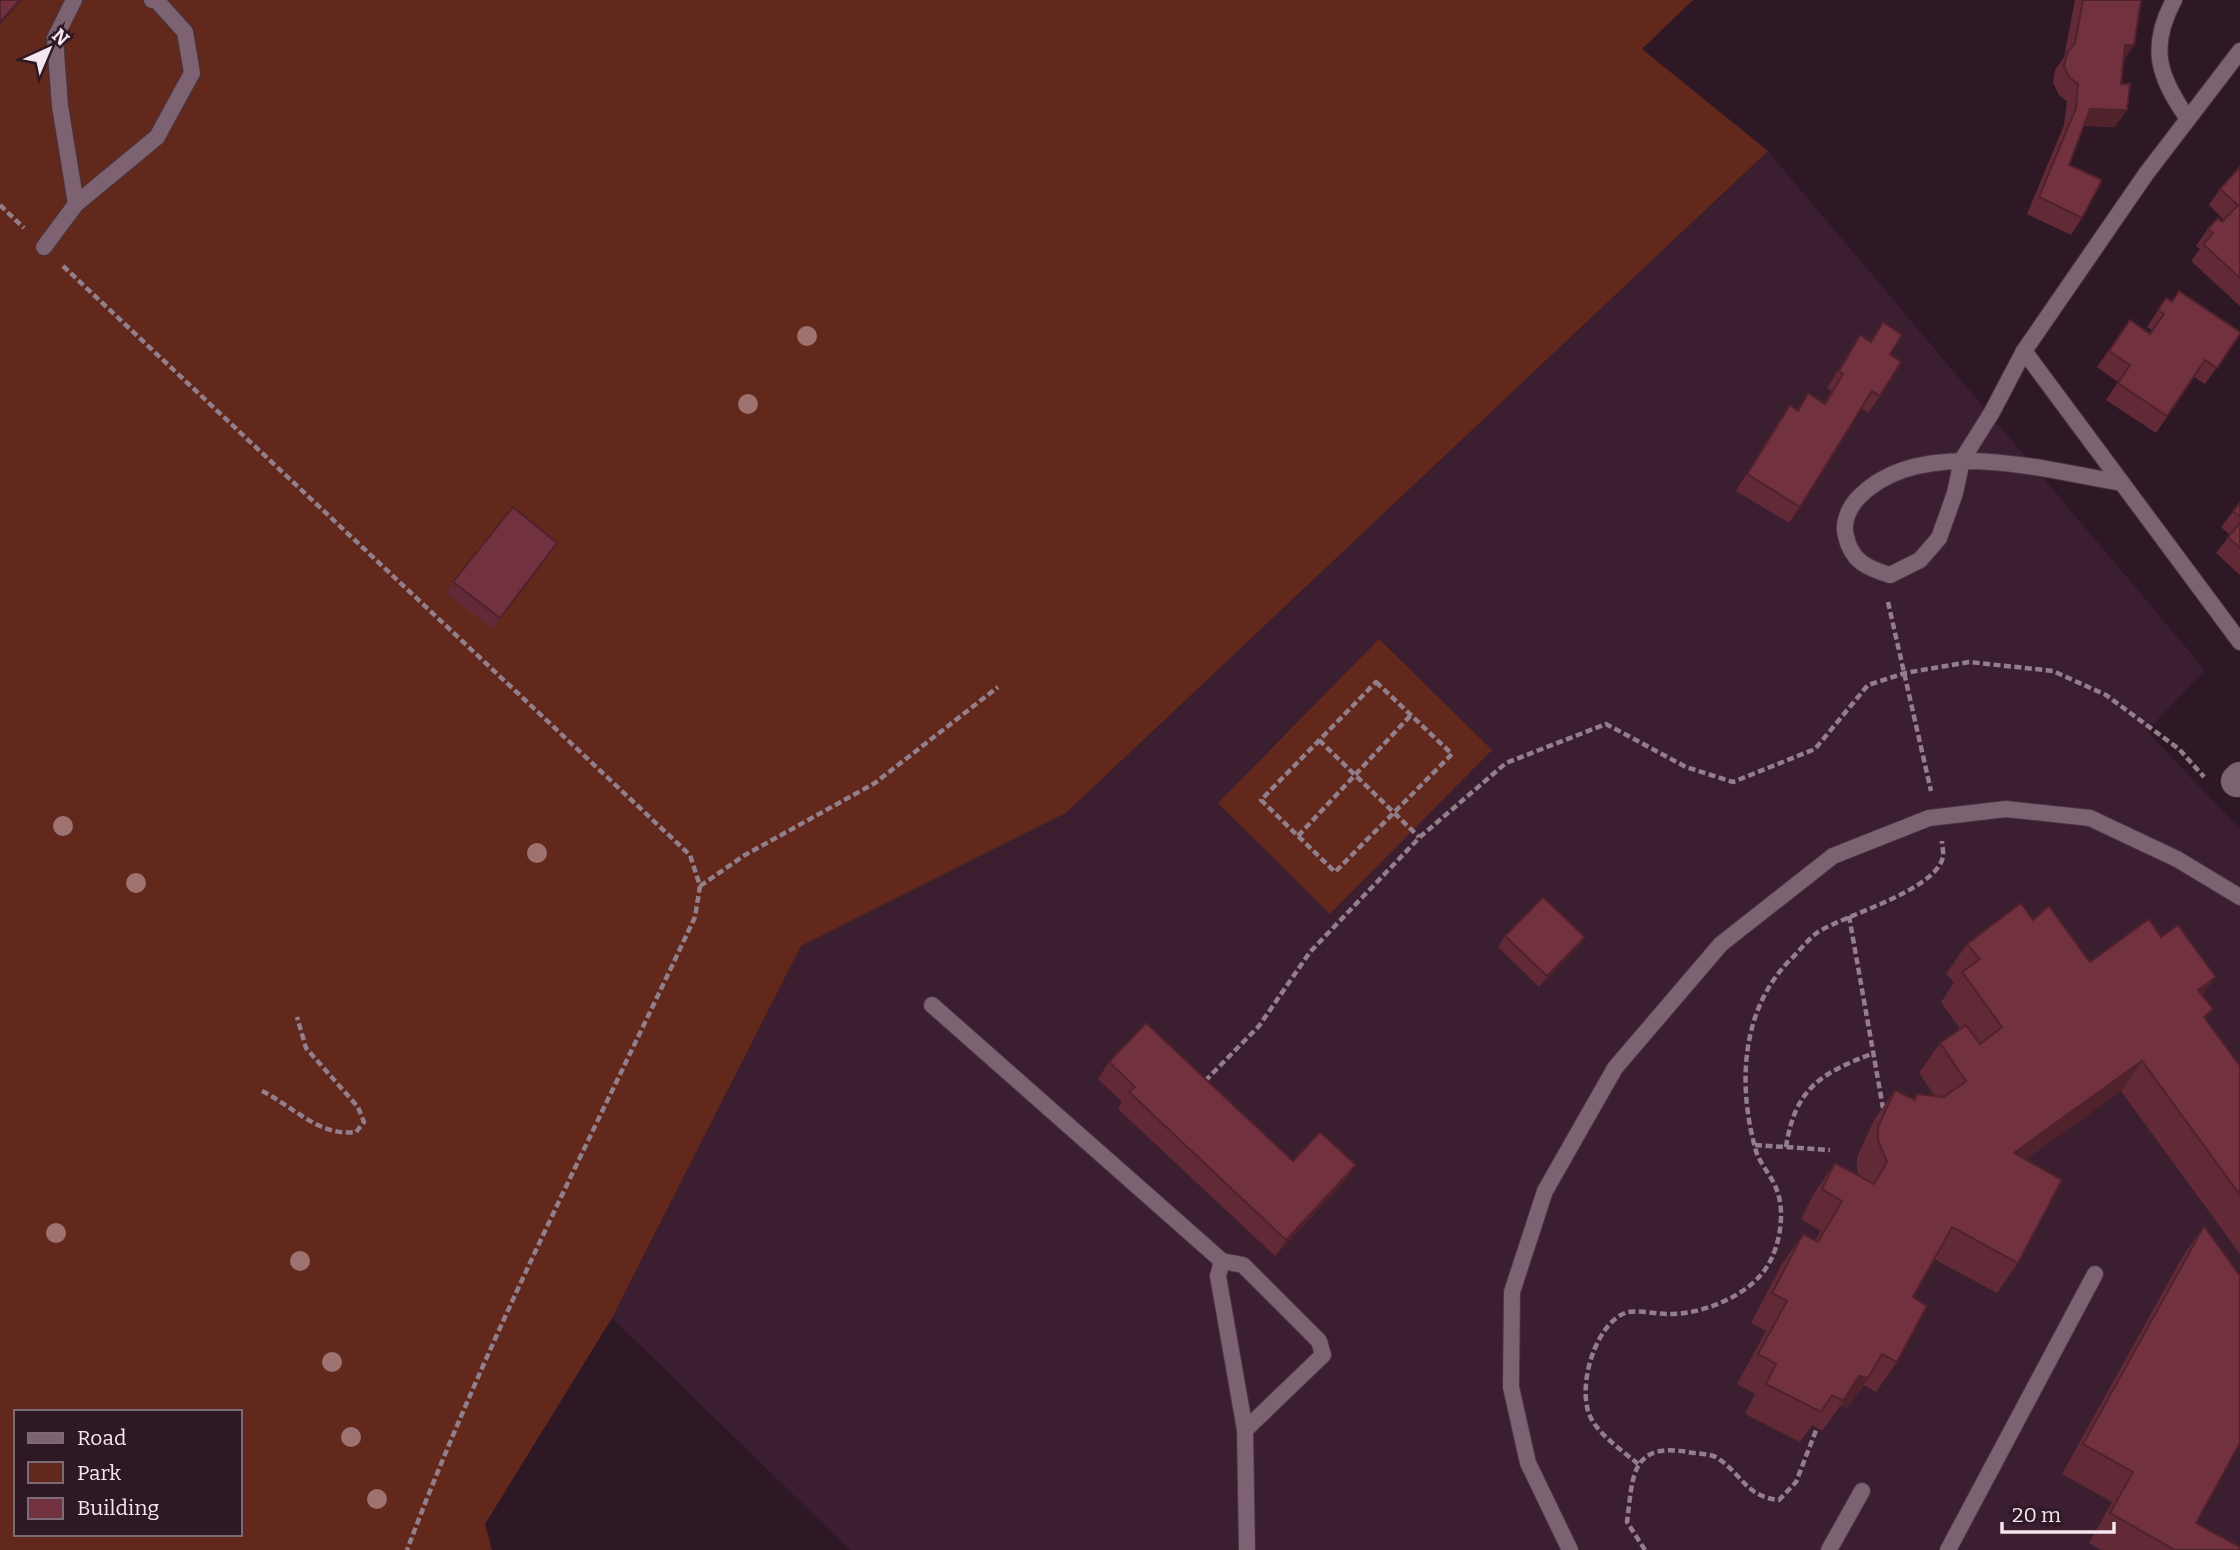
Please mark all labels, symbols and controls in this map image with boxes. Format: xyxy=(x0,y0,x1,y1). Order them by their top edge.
north arrow xyxy=(14,14,84,84)
text: N xyxy=(47,24,74,51)
legend xyxy=(14,1410,242,1536)
text: Road xyxy=(77,1425,126,1451)
text: Park xyxy=(77,1460,121,1486)
scale bar xyxy=(2002,1490,2114,1534)
text: Building xyxy=(77,1495,160,1521)
text: 20 m xyxy=(2012,1502,2061,1528)

